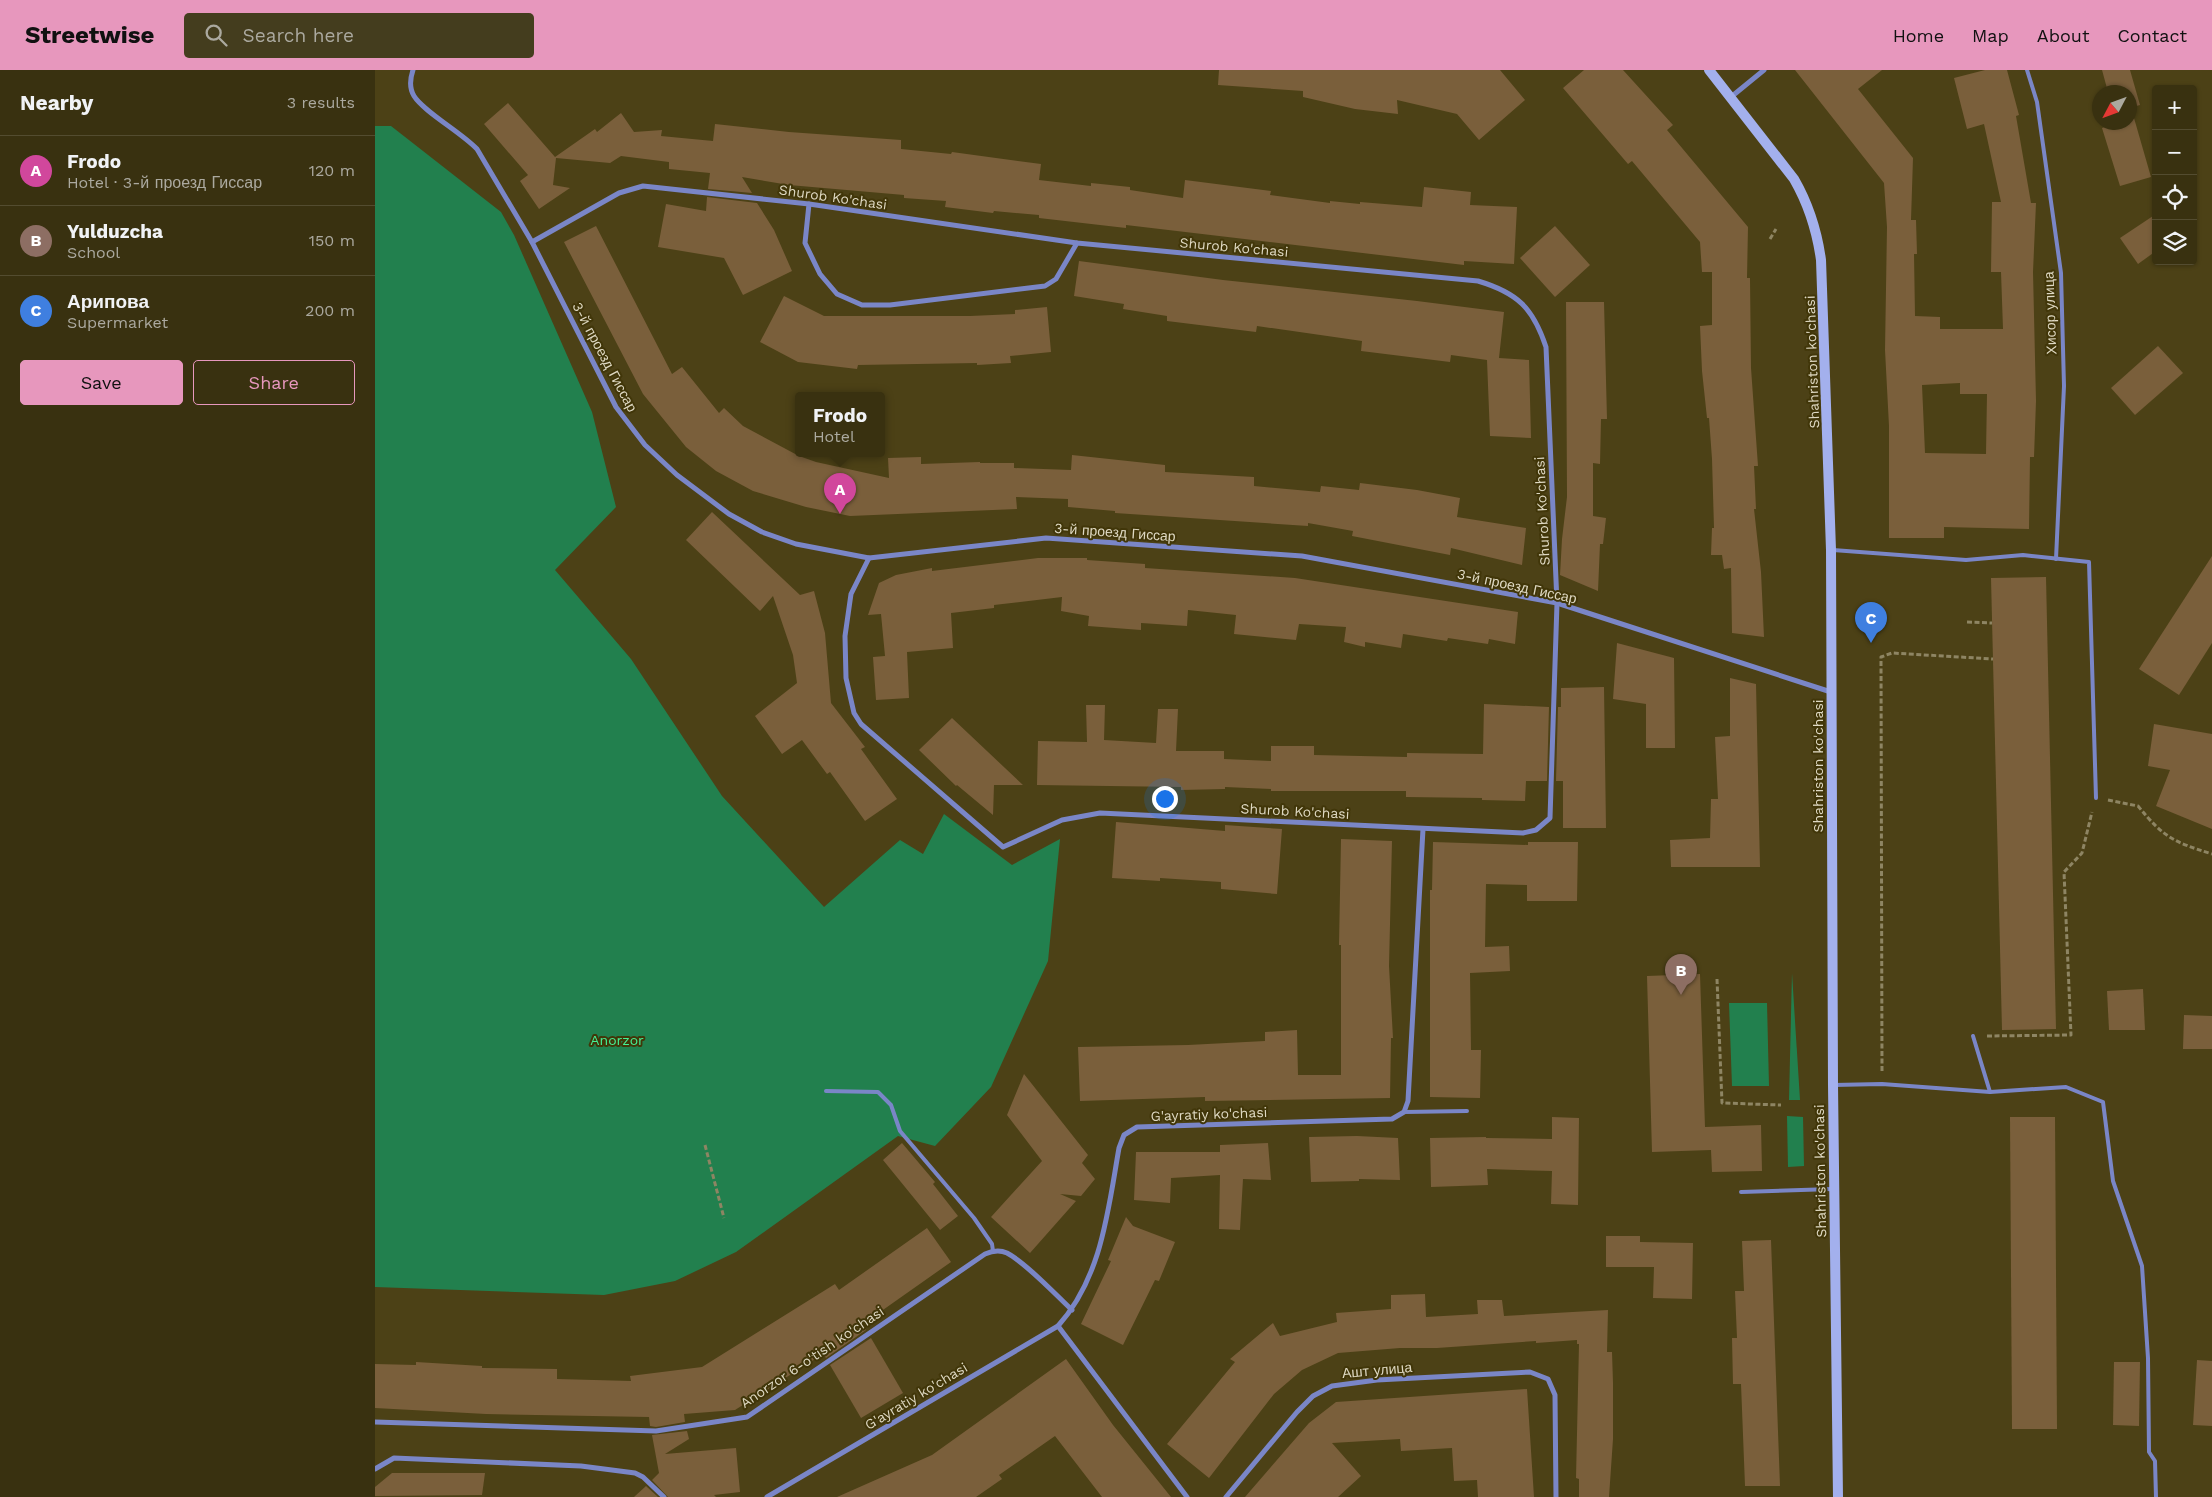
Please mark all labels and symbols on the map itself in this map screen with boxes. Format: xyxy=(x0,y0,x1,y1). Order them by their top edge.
north arrow xyxy=(2092,85,2137,130)
street label: Shurob Ko'chasi xyxy=(778,181,888,213)
street label: Shurob Ko'chasi xyxy=(1179,234,1289,260)
street label: Хисор улица xyxy=(2041,271,2059,355)
street label: Shahriston ko'chasi xyxy=(1802,295,1822,429)
street label: 3-й проезд Гиссар xyxy=(569,299,641,415)
street label: Shurob Ko'chasi xyxy=(1531,456,1553,566)
pin: A xyxy=(824,473,856,514)
street label: 3-й проезд Гиссар xyxy=(1054,520,1177,544)
street label: 3-й проезд Гиссар xyxy=(1456,566,1578,607)
pin: C xyxy=(1855,602,1887,643)
street label: Shahriston ko'chasi xyxy=(1810,699,1826,833)
your location xyxy=(1152,786,1178,812)
street label: Shurob Ko'chasi xyxy=(1240,800,1350,822)
pin: B xyxy=(1665,954,1697,995)
park label: Anorzor xyxy=(590,1032,644,1048)
street label: G'ayratiy ko'chasi xyxy=(1150,1104,1268,1124)
street label: Shahriston ko'chasi xyxy=(1811,1104,1829,1238)
street label: Anorzor 6-o'tish ko'chasi xyxy=(737,1303,887,1411)
street label: G'ayratiy ko'chasi xyxy=(862,1359,970,1433)
street label: Ашт улица xyxy=(1341,1359,1413,1381)

